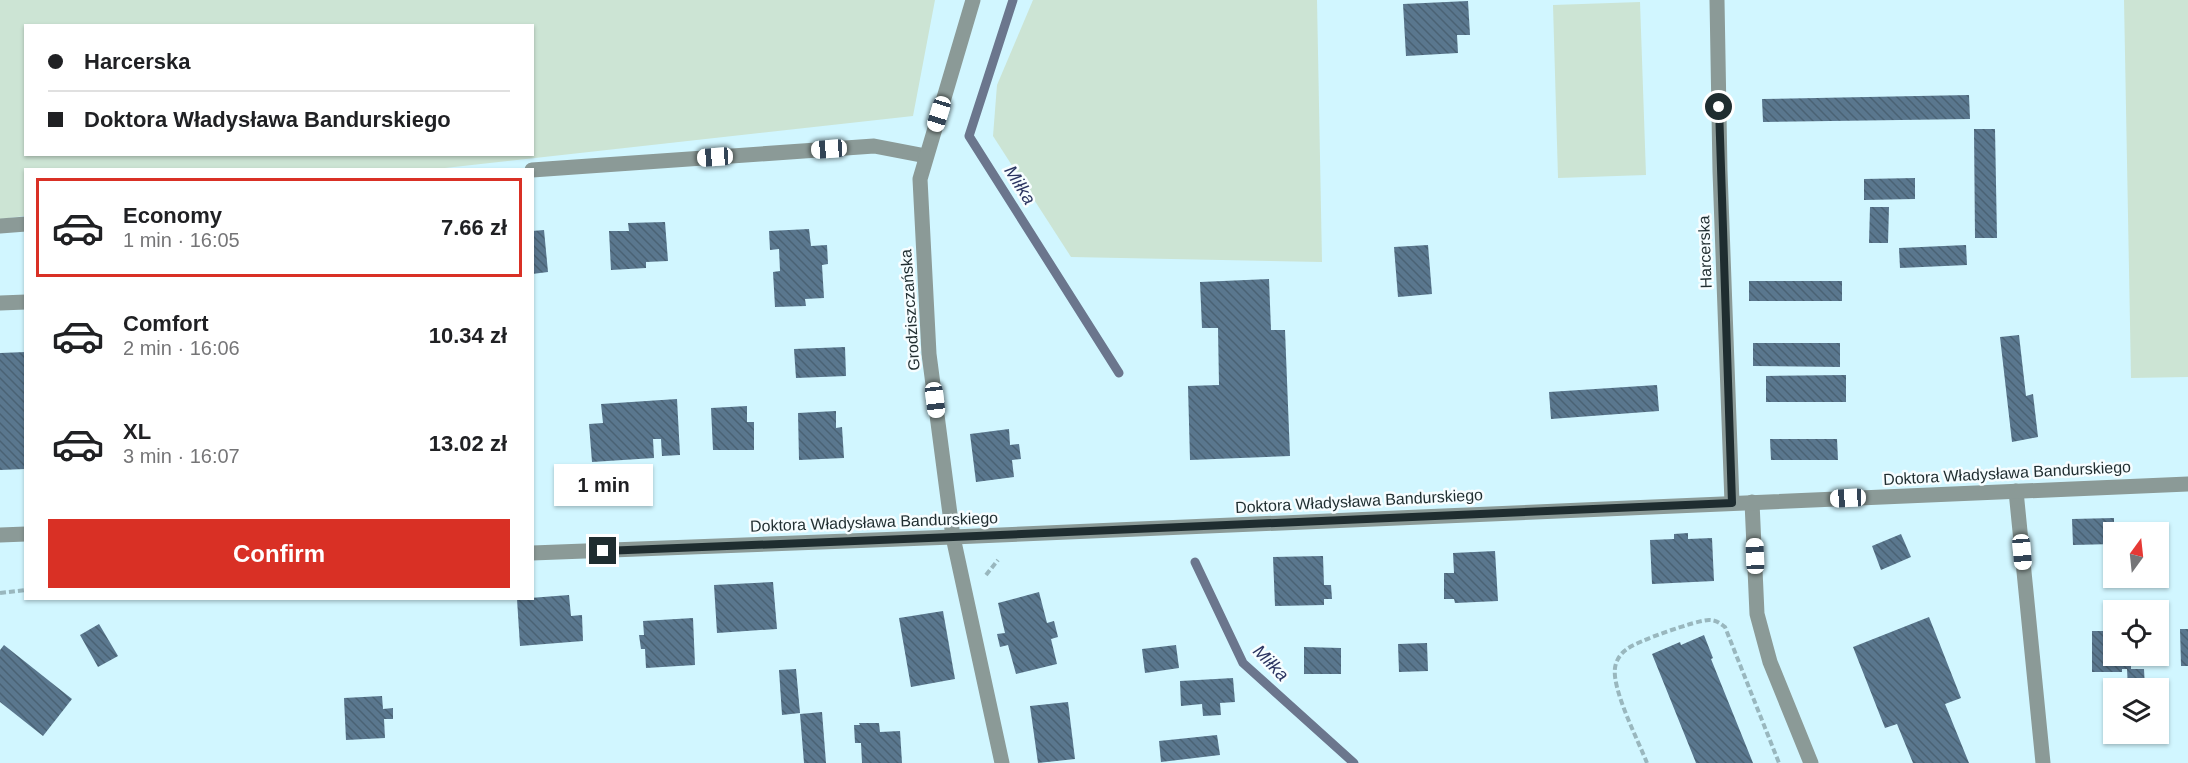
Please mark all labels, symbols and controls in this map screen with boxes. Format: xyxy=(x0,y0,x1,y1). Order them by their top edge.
text: Harcerska xyxy=(84,49,190,74)
route start xyxy=(1705,93,1732,120)
car xyxy=(925,94,953,134)
text: Doktora Władysława Bandurskiego xyxy=(84,107,451,132)
car xyxy=(810,139,848,159)
car xyxy=(696,147,734,167)
water label: Miłka xyxy=(1000,162,1040,208)
icon: car xyxy=(51,201,105,255)
text: Economy xyxy=(123,203,222,228)
text: 7.66 zł xyxy=(441,215,507,240)
street label: Harcerska xyxy=(1695,215,1715,289)
text: 1 min · 16:05 xyxy=(123,229,240,251)
street label: Grodziszczańska xyxy=(897,249,923,371)
icon: car xyxy=(51,309,105,363)
text: Comfort xyxy=(123,311,209,336)
text: 10.34 zł xyxy=(429,323,507,348)
text: 2 min · 16:06 xyxy=(123,337,240,359)
car xyxy=(924,381,946,419)
icon: car xyxy=(51,417,105,471)
text: XL xyxy=(123,419,151,444)
text: 13.02 zł xyxy=(429,431,507,456)
text: 3 min · 16:07 xyxy=(123,445,240,467)
street label: Doktora Władysława Bandurskiego xyxy=(1883,458,2131,488)
callout: 1 min xyxy=(554,464,652,506)
text: 1 min xyxy=(577,474,630,496)
street label: Doktora Władysława Bandurskiego xyxy=(1235,486,1483,516)
car xyxy=(1830,488,1866,508)
street label: Doktora Władysława Bandurskiego xyxy=(750,509,998,535)
button: Confirm xyxy=(48,519,510,588)
north arrow xyxy=(2103,522,2169,588)
map controls xyxy=(2103,522,2169,744)
car xyxy=(2011,533,2033,571)
route end xyxy=(589,537,616,564)
car xyxy=(1745,538,1765,574)
button: locate xyxy=(2103,600,2169,666)
water label: Miłka xyxy=(1249,641,1293,685)
button: layers xyxy=(2103,678,2169,744)

